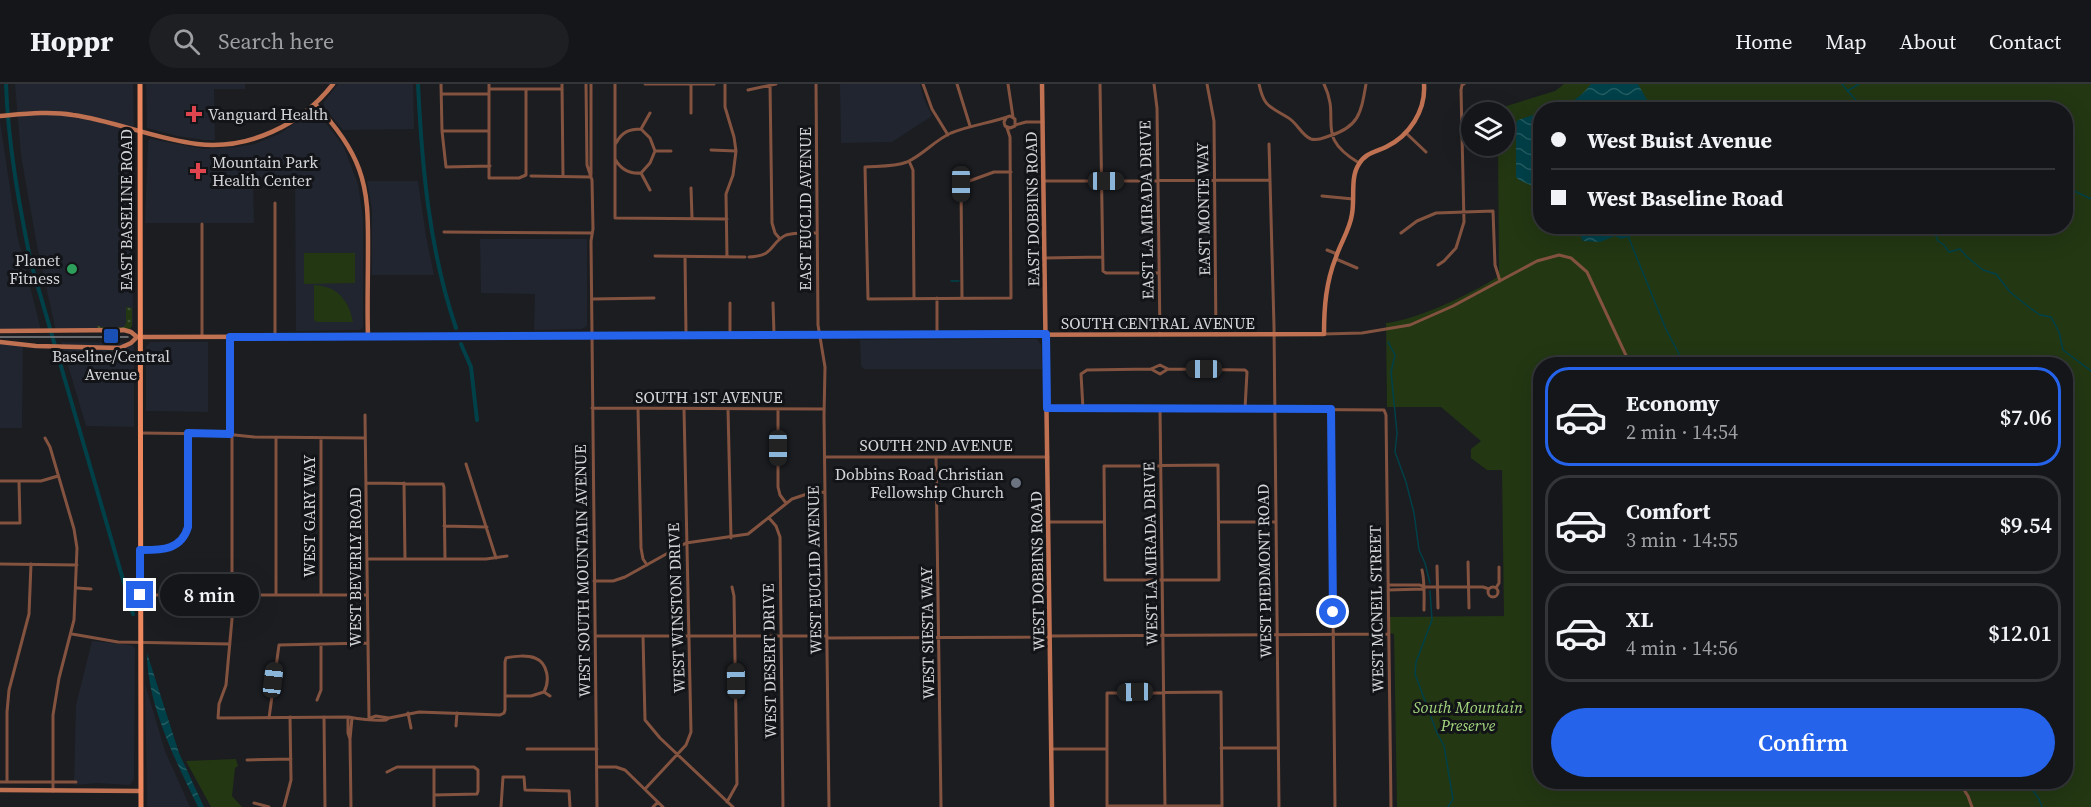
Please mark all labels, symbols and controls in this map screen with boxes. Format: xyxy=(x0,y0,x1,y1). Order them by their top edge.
search box xyxy=(149,14,569,68)
text: Hoppr xyxy=(30,22,113,60)
icon: search xyxy=(170,25,203,58)
text: Search here xyxy=(218,26,334,56)
text: Home xyxy=(1735,27,1793,56)
text: Map xyxy=(1826,27,1867,56)
text: About xyxy=(1900,27,1956,56)
text: Contact xyxy=(1989,27,2061,56)
map controls xyxy=(1461,102,1515,156)
button: layers xyxy=(1461,102,1515,156)
place label: Vanguard Health xyxy=(208,103,329,125)
marker: Vanguard Health xyxy=(185,105,203,123)
street label: EAST LA MIRADA DRIVE xyxy=(1133,120,1159,300)
text: West Buist Avenue xyxy=(1587,125,1772,155)
street label: EAST EUCLID AVENUE xyxy=(794,127,816,291)
street label: EAST BASELINE ROAD xyxy=(115,129,137,291)
street label: EAST DOBBINS ROAD xyxy=(1020,131,1044,287)
street label: EAST MONTE WAY xyxy=(1191,142,1215,276)
place label: Mountain Park Health Center xyxy=(212,151,318,191)
marker: Mountain Park Health Center xyxy=(189,162,207,180)
car xyxy=(952,166,970,202)
car xyxy=(1088,172,1124,190)
text: West Baseline Road xyxy=(1587,183,1783,213)
place label: Planet Fitness xyxy=(9,249,61,289)
marker: Planet Fitness xyxy=(65,262,79,276)
street label: SOUTH CENTRAL AVENUE xyxy=(1061,312,1255,334)
marker: Baseline/Central Avenue xyxy=(102,327,120,345)
place label: Baseline/Central Avenue xyxy=(52,345,170,385)
car xyxy=(1186,360,1222,378)
street label: SOUTH 1ST AVENUE xyxy=(635,386,783,408)
text: Economy xyxy=(1626,388,1720,418)
icon: car xyxy=(1554,390,1608,444)
text: $7.06 xyxy=(2000,402,2052,432)
text: 2 min · 14:54 xyxy=(1626,418,1738,446)
car xyxy=(769,430,787,466)
street label: SOUTH 2ND AVENUE xyxy=(859,434,1013,456)
street label: WEST SOUTH MOUNTAIN AVENUE xyxy=(569,444,595,698)
street label: WEST GARY WAY xyxy=(298,455,320,577)
street label: WEST LA MIRADA DRIVE xyxy=(1137,462,1163,646)
place label: Dobbins Road Christian Fellowship Church xyxy=(835,463,1004,503)
marker: Dobbins Road Christian Fellowship Church xyxy=(1009,476,1023,490)
street label: WEST PIEDMONT ROAD xyxy=(1251,484,1277,658)
street label: WEST EUCLID AVENUE xyxy=(802,485,826,655)
street label: WEST BEVERLY ROAD xyxy=(344,487,366,647)
street label: WEST DOBBINS ROAD xyxy=(1025,491,1049,651)
text: Comfort xyxy=(1626,496,1710,526)
icon: car xyxy=(1554,498,1608,552)
text: $9.54 xyxy=(2000,510,2052,540)
street label: WEST WINSTON DRIVE xyxy=(662,522,690,693)
street label: WEST MCNEIL STREET xyxy=(1364,525,1388,693)
text: 3 min · 14:55 xyxy=(1626,526,1738,554)
street label: WEST SIESTA WAY xyxy=(915,566,939,700)
callout: 8 min xyxy=(161,574,260,616)
route end xyxy=(126,581,153,608)
text: 8 min xyxy=(184,581,235,609)
street label: WEST DESERT DRIVE xyxy=(757,583,781,739)
route start xyxy=(1319,598,1346,625)
text: XL xyxy=(1626,604,1653,634)
icon: car xyxy=(1554,606,1608,660)
text: $12.01 xyxy=(1988,618,2052,648)
text: 4 min · 14:56 xyxy=(1626,634,1738,662)
car xyxy=(262,661,284,699)
car xyxy=(727,663,745,699)
car xyxy=(1117,683,1153,701)
park label: South Mountain Preserve xyxy=(1413,696,1523,736)
button: Confirm xyxy=(1551,708,2055,777)

